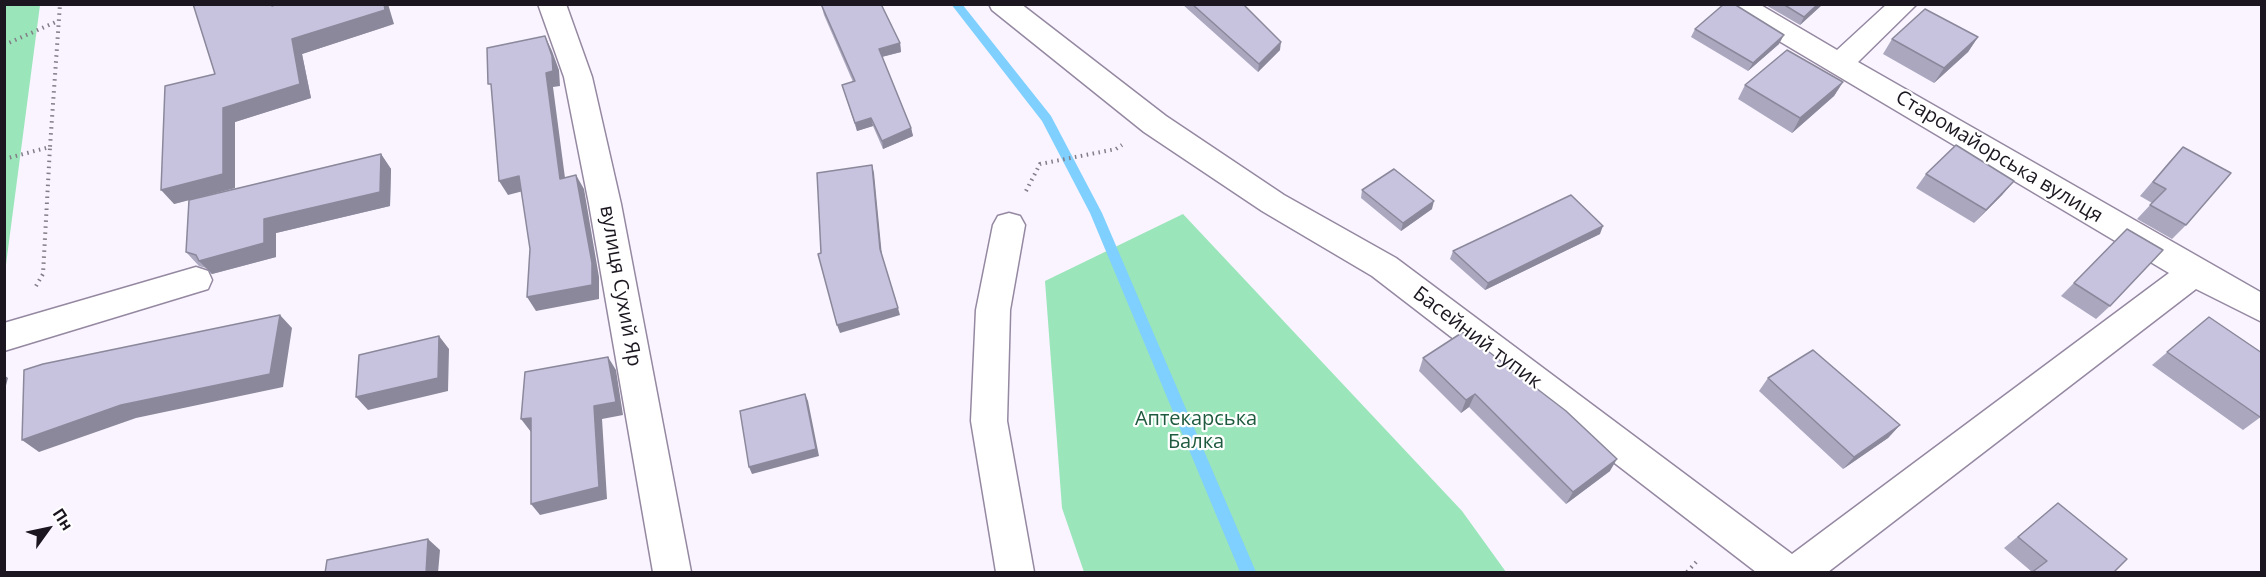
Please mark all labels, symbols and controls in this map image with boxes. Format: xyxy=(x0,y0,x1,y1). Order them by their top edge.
street label: Старомайорська вулиця xyxy=(1891,86,2107,228)
street label: вулиця Сухий Яр xyxy=(594,204,646,368)
street label: Басейний тупик xyxy=(1408,282,1546,394)
park label: Аптекарська Балка xyxy=(1135,407,1257,454)
north arrow xyxy=(18,499,78,559)
text: Пн xyxy=(48,504,78,535)

